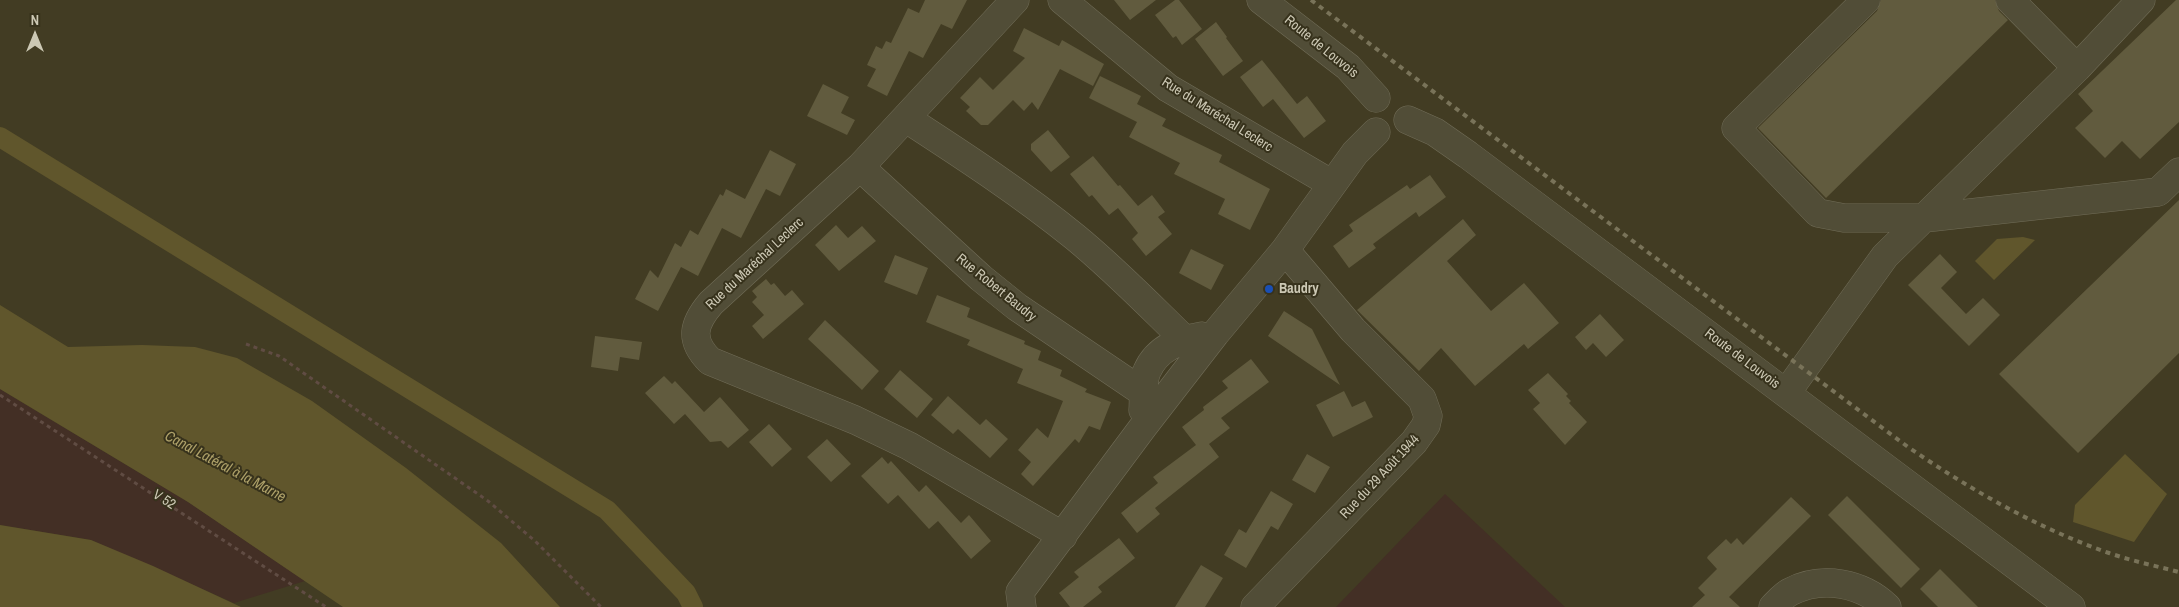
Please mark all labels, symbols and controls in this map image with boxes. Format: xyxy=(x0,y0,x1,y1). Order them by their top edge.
north arrow xyxy=(10,10,60,60)
text: N xyxy=(31,11,39,29)
street label: Route de Louvois xyxy=(1281,12,1361,82)
street label: Rue du Maréchal Leclerc xyxy=(1158,74,1276,156)
street label: Rue du Maréchal Leclerc xyxy=(703,214,807,314)
street label: Rue Robert Baudry xyxy=(953,251,1039,325)
place label: Baudry xyxy=(1279,281,1319,297)
marker: Baudry xyxy=(1263,283,1275,295)
street label: Route de Louvois xyxy=(1701,325,1783,393)
water label: Canal Latéral à la Marne xyxy=(161,427,289,507)
street label: Rue du 29 Août 1944 xyxy=(1337,432,1423,522)
street label: V 52 xyxy=(150,487,178,513)

